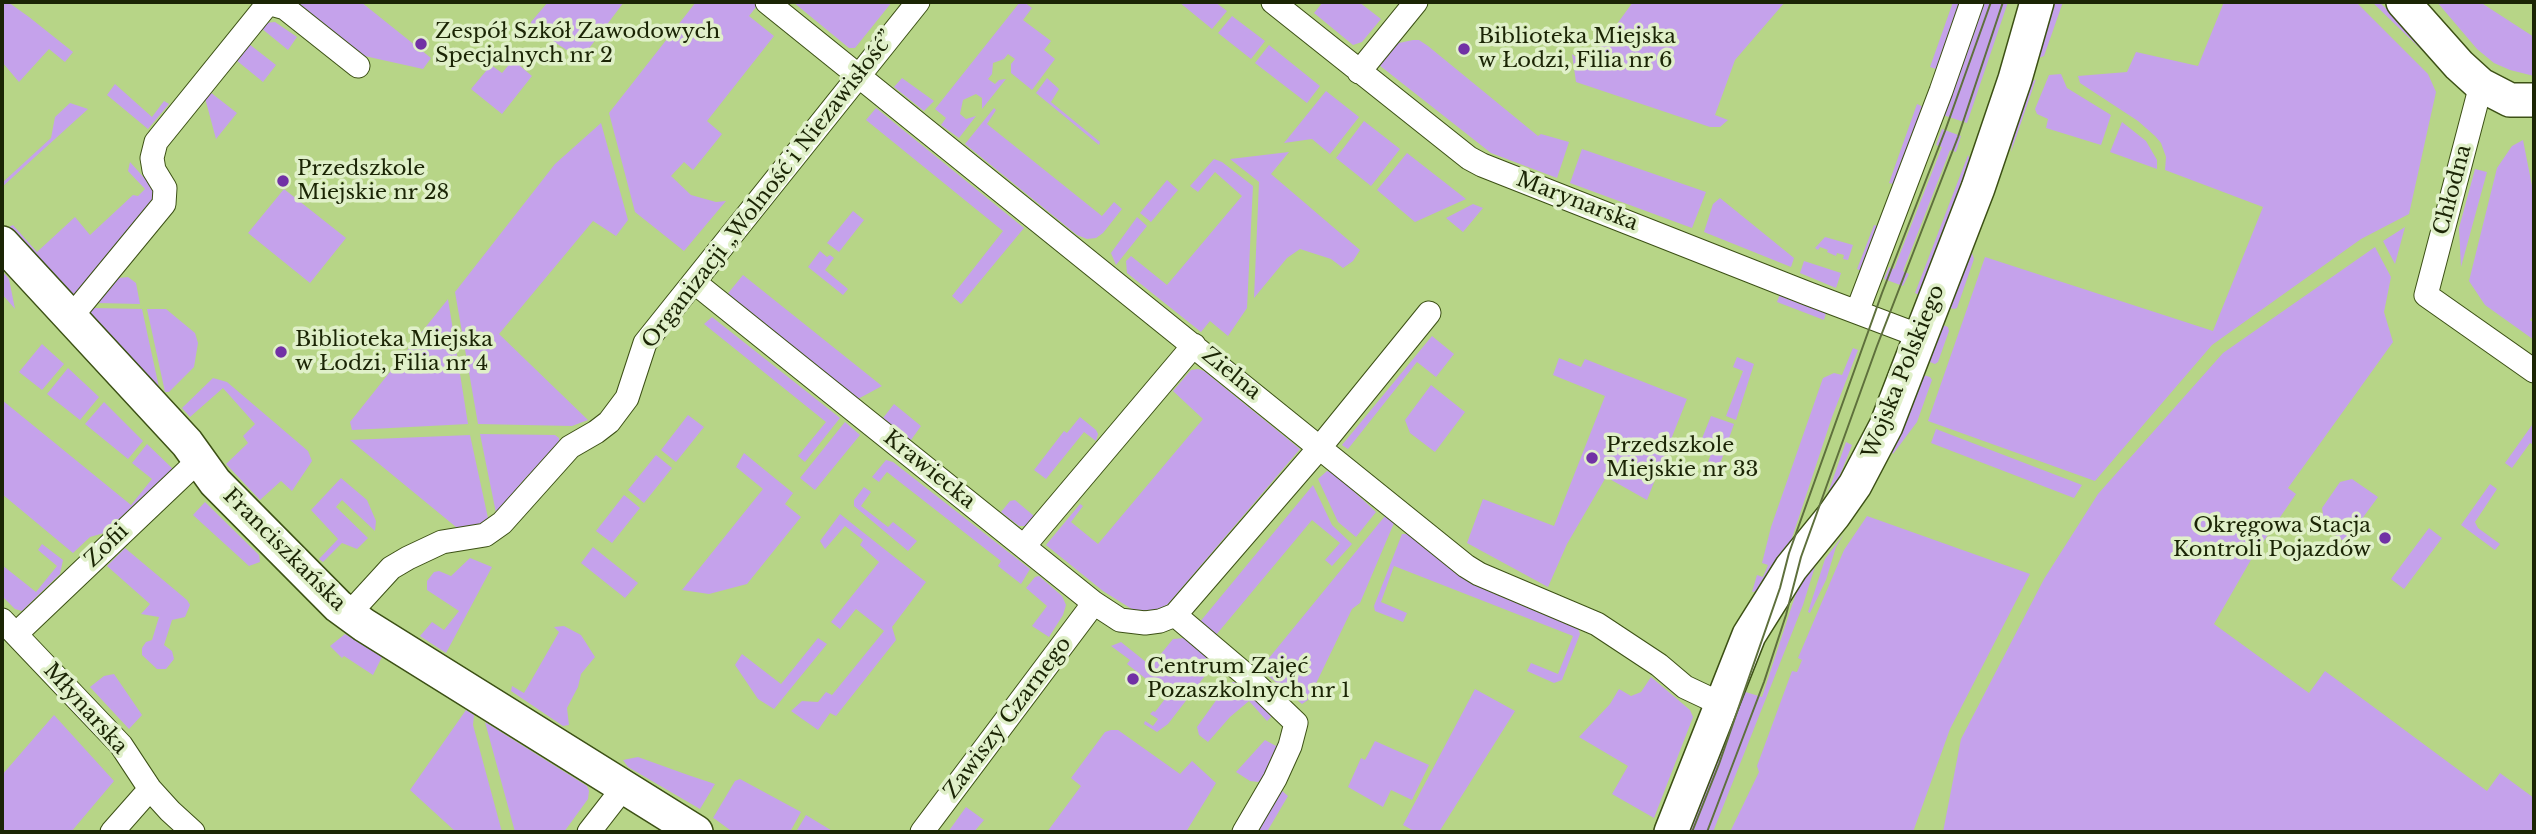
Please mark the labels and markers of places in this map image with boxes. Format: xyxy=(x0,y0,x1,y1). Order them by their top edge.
place label: Zespół Szkół Zawodowych Specjalnych nr 2 xyxy=(435,19,720,69)
place label: Biblioteka Miejska w Łodzi, Filia nr 6 xyxy=(1478,24,1676,74)
marker: Zespół Szkół Zawodowych Specjalnych nr 2 xyxy=(413,36,429,52)
marker: Biblioteka Miejska w Łodzi, Filia nr 6 xyxy=(1456,41,1472,57)
place label: Przedszkole Miejskie nr 28 xyxy=(297,156,449,206)
marker: Przedszkole Miejskie nr 28 xyxy=(275,173,291,189)
place label: Biblioteka Miejska w Łodzi, Filia nr 4 xyxy=(295,327,493,377)
marker: Biblioteka Miejska w Łodzi, Filia nr 4 xyxy=(273,344,289,360)
place label: Przedszkole Miejskie nr 33 xyxy=(1606,433,1759,483)
marker: Przedszkole Miejskie nr 33 xyxy=(1584,450,1600,466)
place label: Okręgowa Stacja Kontroli Pojazdów xyxy=(2173,513,2371,563)
marker: Okręgowa Stacja Kontroli Pojazdów xyxy=(2377,530,2393,546)
place label: Centrum Zajęć Pozaszkolnych nr 1 xyxy=(1147,654,1350,704)
marker: Centrum Zajęć Pozaszkolnych nr 1 xyxy=(1125,671,1141,687)

